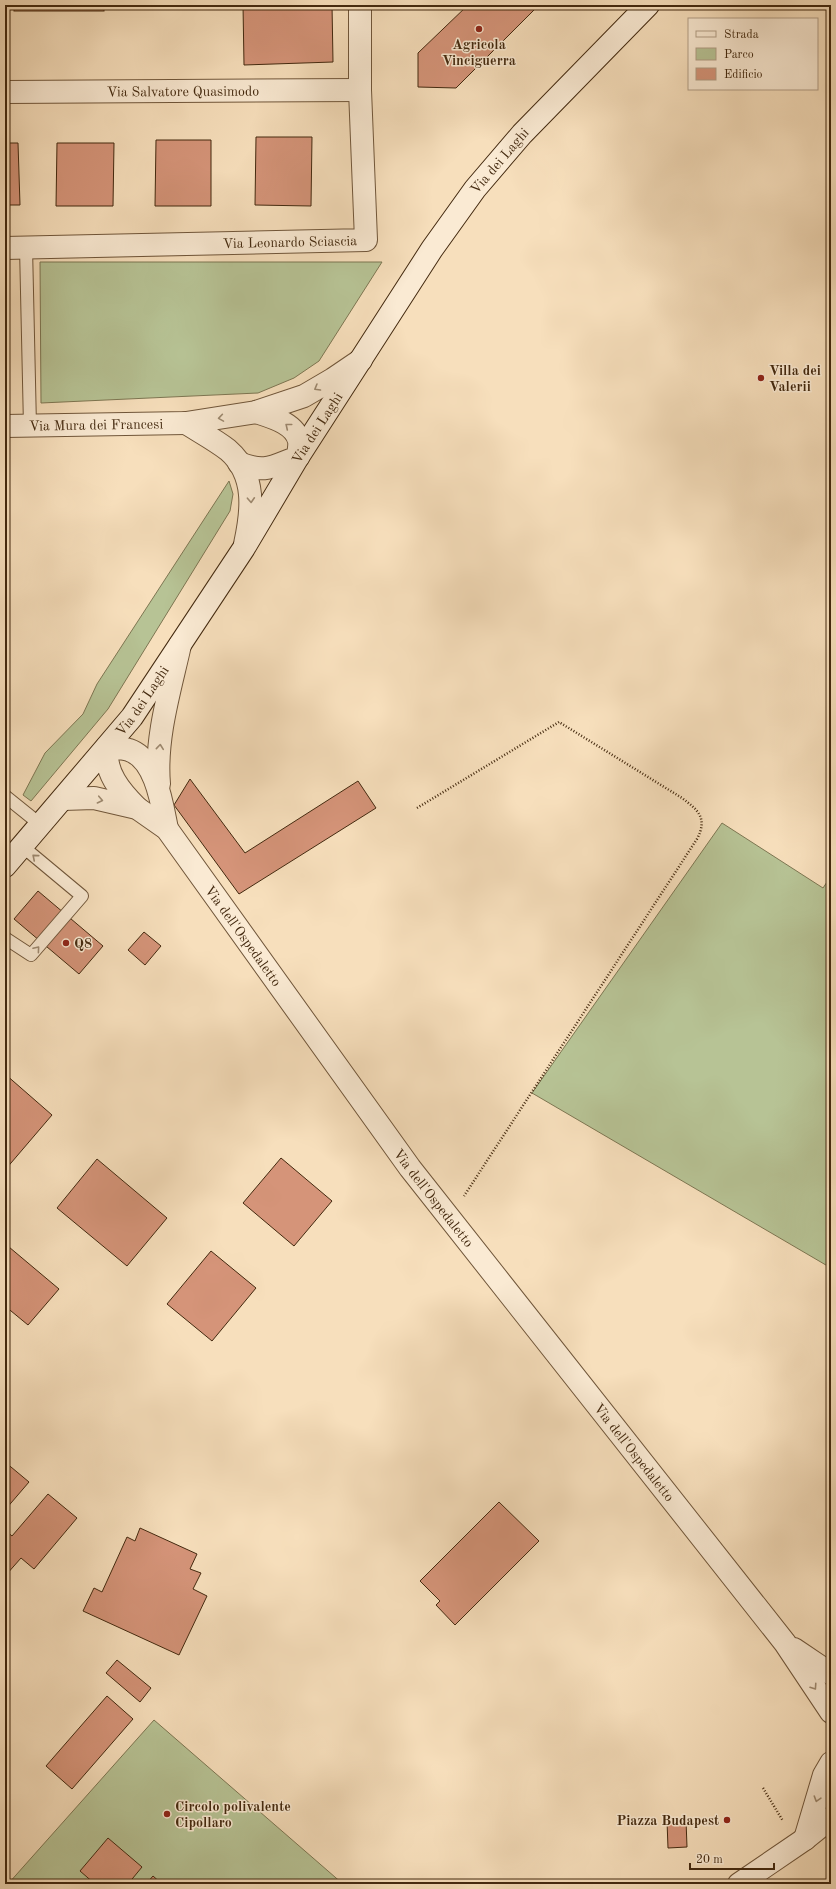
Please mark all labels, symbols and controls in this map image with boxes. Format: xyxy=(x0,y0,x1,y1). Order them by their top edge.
legend xyxy=(688,18,818,90)
marker: Agricola Vinciguerra xyxy=(474,24,484,34)
text: Strada xyxy=(724,29,759,41)
place label: Agricola Vinciguerra xyxy=(442,38,516,68)
text: Parco xyxy=(724,49,754,61)
text: Edificio xyxy=(724,69,763,81)
street label: Via Salvatore Quasimodo xyxy=(107,85,259,99)
street label: Via dei Laghi xyxy=(468,125,532,197)
street label: Via Leonardo Sciascia xyxy=(223,234,357,251)
place label: Villa dei Valerii xyxy=(769,364,821,394)
marker: Villa dei Valerii xyxy=(756,373,766,383)
one-way arrow xyxy=(314,384,321,391)
street label: Via dei Laghi xyxy=(290,390,346,466)
one-way arrow xyxy=(218,413,224,422)
street label: Via Mura dei Francesi xyxy=(29,417,163,434)
one-way arrow xyxy=(285,424,292,431)
one-way arrow xyxy=(246,497,255,503)
street label: Via dei Laghi xyxy=(113,663,172,739)
one-way arrow xyxy=(155,744,164,750)
one-way arrow xyxy=(97,795,104,803)
one-way arrow xyxy=(33,854,40,861)
street label: Via dell'Ospedaletto xyxy=(202,883,283,989)
place label: Q8 xyxy=(74,937,92,951)
marker: Q8 xyxy=(61,938,71,948)
one-way arrow xyxy=(32,946,39,953)
street label: Via dell'Ospedaletto xyxy=(391,1147,476,1250)
street label: Via dell'Ospedaletto xyxy=(591,1401,676,1504)
one-way arrow xyxy=(809,1683,817,1690)
one-way arrow xyxy=(813,1796,822,1803)
place label: Circolo polivalente Cipollaro xyxy=(175,1800,291,1830)
marker: Circolo polivalente Cipollaro xyxy=(162,1809,172,1819)
place label: Piazza Budapest xyxy=(616,1814,719,1828)
marker: Piazza Budapest xyxy=(722,1815,732,1825)
scale bar xyxy=(690,1845,774,1871)
text: 20 m xyxy=(696,1854,723,1866)

